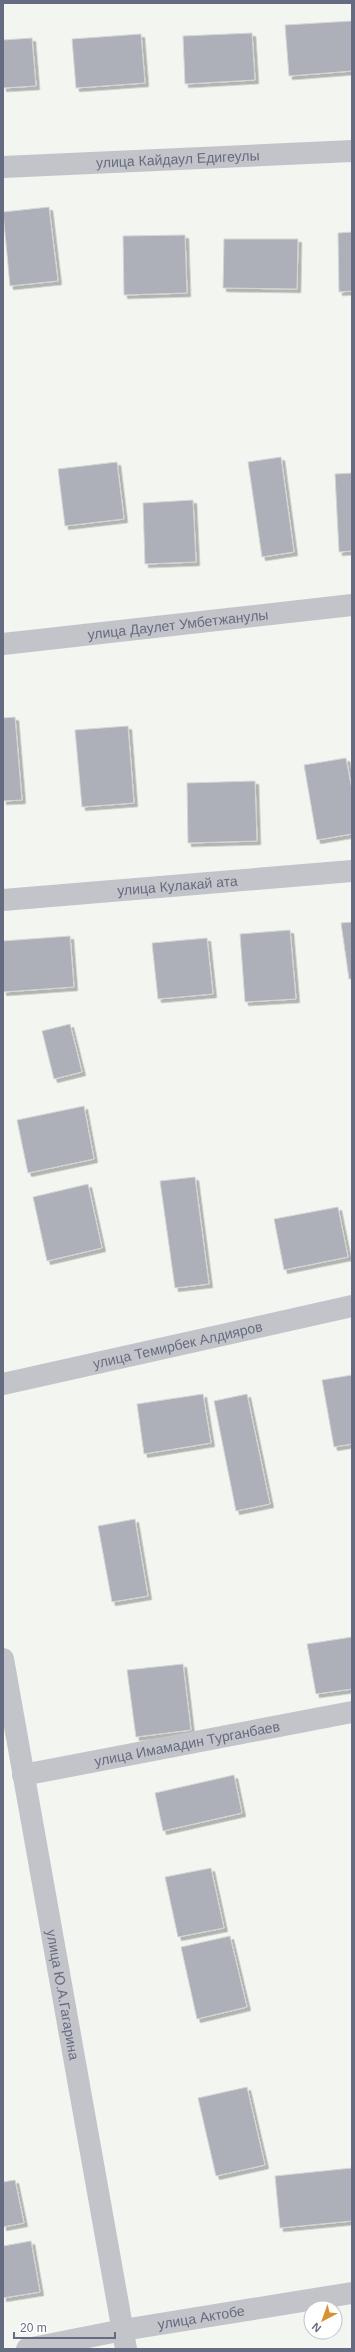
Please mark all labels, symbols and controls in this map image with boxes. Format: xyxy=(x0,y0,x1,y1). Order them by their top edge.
street label: улица Кайдаул Едигеулы xyxy=(96,147,260,171)
street label: улица Даулет Умбетжанулы xyxy=(87,606,269,642)
street label: улица Кулакай ата xyxy=(117,873,238,898)
street label: улица Темирбек Алдияров xyxy=(91,1318,264,1372)
street label: улица Имамадин Турганбаев xyxy=(93,1718,281,1769)
street label: улица Ю.А.Гагарина xyxy=(43,1928,82,2061)
north arrow xyxy=(303,2300,343,2340)
street label: улица Актобе xyxy=(157,2302,246,2332)
scale bar xyxy=(14,2314,115,2340)
text: N xyxy=(309,2320,323,2335)
text: 20 m xyxy=(20,2321,47,2335)

